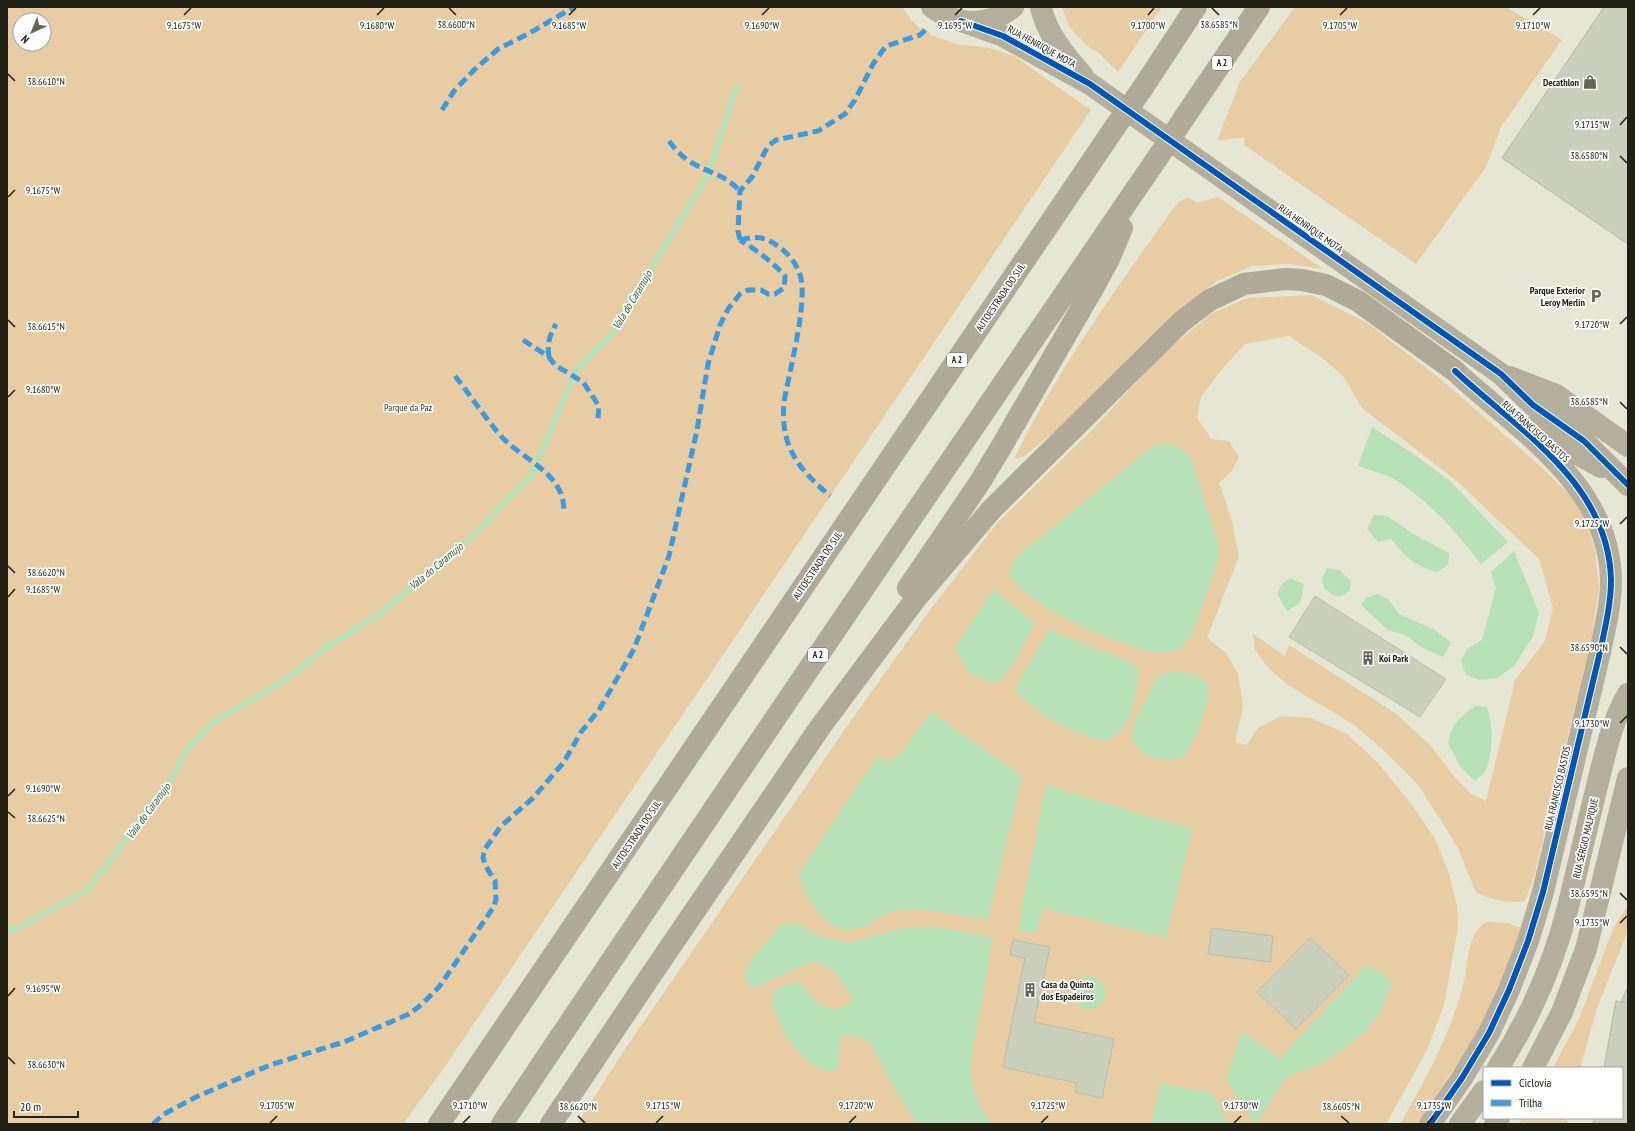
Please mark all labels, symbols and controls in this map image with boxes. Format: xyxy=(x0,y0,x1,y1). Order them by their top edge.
north arrow xyxy=(12,12,52,52)
text: 38.6600°N xyxy=(437,18,475,31)
text: 38.6585°N xyxy=(1200,18,1238,31)
text: 9.1675°W xyxy=(167,19,201,32)
text: 9.1680°W xyxy=(360,19,394,32)
text: 9.1685°W xyxy=(552,19,586,32)
text: 9.1690°W xyxy=(745,19,779,32)
text: 9.1695°W xyxy=(938,19,972,32)
text: 9.1700°W xyxy=(1131,19,1165,32)
text: 9.1705°W xyxy=(1323,19,1357,32)
text: 9.1710°W xyxy=(1516,19,1550,32)
street label: RUA HENRIQUE MOTA xyxy=(1005,22,1078,71)
text: N xyxy=(18,32,32,46)
road number: A 2 xyxy=(1212,56,1232,70)
shop icon: Decathlon xyxy=(1582,74,1598,90)
text: 38.6610°N xyxy=(27,75,65,88)
place label: Decathlon xyxy=(1543,76,1580,89)
text: 9.1715°W xyxy=(1575,118,1609,131)
text: 38.6580°N xyxy=(1570,149,1608,162)
text: 9.1675°W xyxy=(26,184,60,197)
street label: RUA HENRIQUE MOTA xyxy=(1276,201,1346,256)
street label: AUTOESTRADA DO SUL xyxy=(973,260,1029,334)
water label: Vala do Caramujo xyxy=(609,267,656,332)
place label: Parque Exterior Leroy Merlin xyxy=(1530,284,1586,309)
parking icon: Parque Exterior Leroy Merlin xyxy=(1588,288,1604,304)
text: 9.1720°W xyxy=(1575,318,1609,331)
text: 38.6615°N xyxy=(27,320,65,333)
road number: A 2 xyxy=(947,353,967,367)
text: 9.1680°W xyxy=(26,383,60,396)
text: 38.6585°N xyxy=(1570,395,1608,408)
street label: RUA FRANCISCO BASTOS xyxy=(1499,398,1572,465)
park label: Parque da Paz xyxy=(384,401,432,414)
text: 9.1725°W xyxy=(1575,517,1609,530)
street label: AUTOESTRADA DO SUL xyxy=(790,528,846,602)
water label: Vala do Caramujo xyxy=(406,539,467,593)
text: 38.6620°N xyxy=(27,566,65,579)
text: 9.1685°W xyxy=(26,583,60,596)
text: 38.6590°N xyxy=(1570,641,1608,654)
road number: A 2 xyxy=(808,648,828,662)
building icon: Koi Park xyxy=(1360,650,1376,666)
place label: Koi Park xyxy=(1379,652,1409,665)
text: 9.1730°W xyxy=(1575,717,1609,730)
street label: RUA FRANCISCO BASTOS xyxy=(1541,745,1574,832)
water label: Vala do Caramujo xyxy=(123,779,174,842)
text: 9.1690°W xyxy=(26,782,60,795)
street label: AUTOESTRADA DO SUL xyxy=(609,797,665,871)
street label: RUA SÉRGIO MALPIQUE xyxy=(1570,797,1601,879)
text: 38.6625°N xyxy=(27,812,65,825)
text: 38.6595°N xyxy=(1570,887,1608,900)
text: 9.1735°W xyxy=(1575,916,1609,929)
place label: Casa da Quinta dos Espadeiros xyxy=(1041,978,1094,1003)
text: 9.1695°W xyxy=(26,982,60,995)
building icon: Casa da Quinta dos Espadeiros xyxy=(1022,982,1038,998)
text: 38.6630°N xyxy=(27,1058,65,1071)
legend xyxy=(1483,1067,1623,1119)
text: Ciclovia xyxy=(1519,1075,1551,1090)
scale bar xyxy=(14,1093,78,1119)
text: Trilha xyxy=(1519,1095,1542,1110)
text: 20 m xyxy=(20,1099,41,1114)
text: 9.1705°W xyxy=(260,1099,294,1112)
text: 9.1710°W xyxy=(453,1099,487,1112)
text: 9.1715°W xyxy=(646,1099,680,1112)
text: 9.1720°W xyxy=(839,1099,873,1112)
text: 9.1725°W xyxy=(1031,1099,1065,1112)
text: 9.1730°W xyxy=(1224,1099,1258,1112)
text: 9.1735°W xyxy=(1417,1099,1451,1112)
text: 38.6620°N xyxy=(559,1100,597,1113)
text: 38.6605°N xyxy=(1322,1100,1360,1113)

